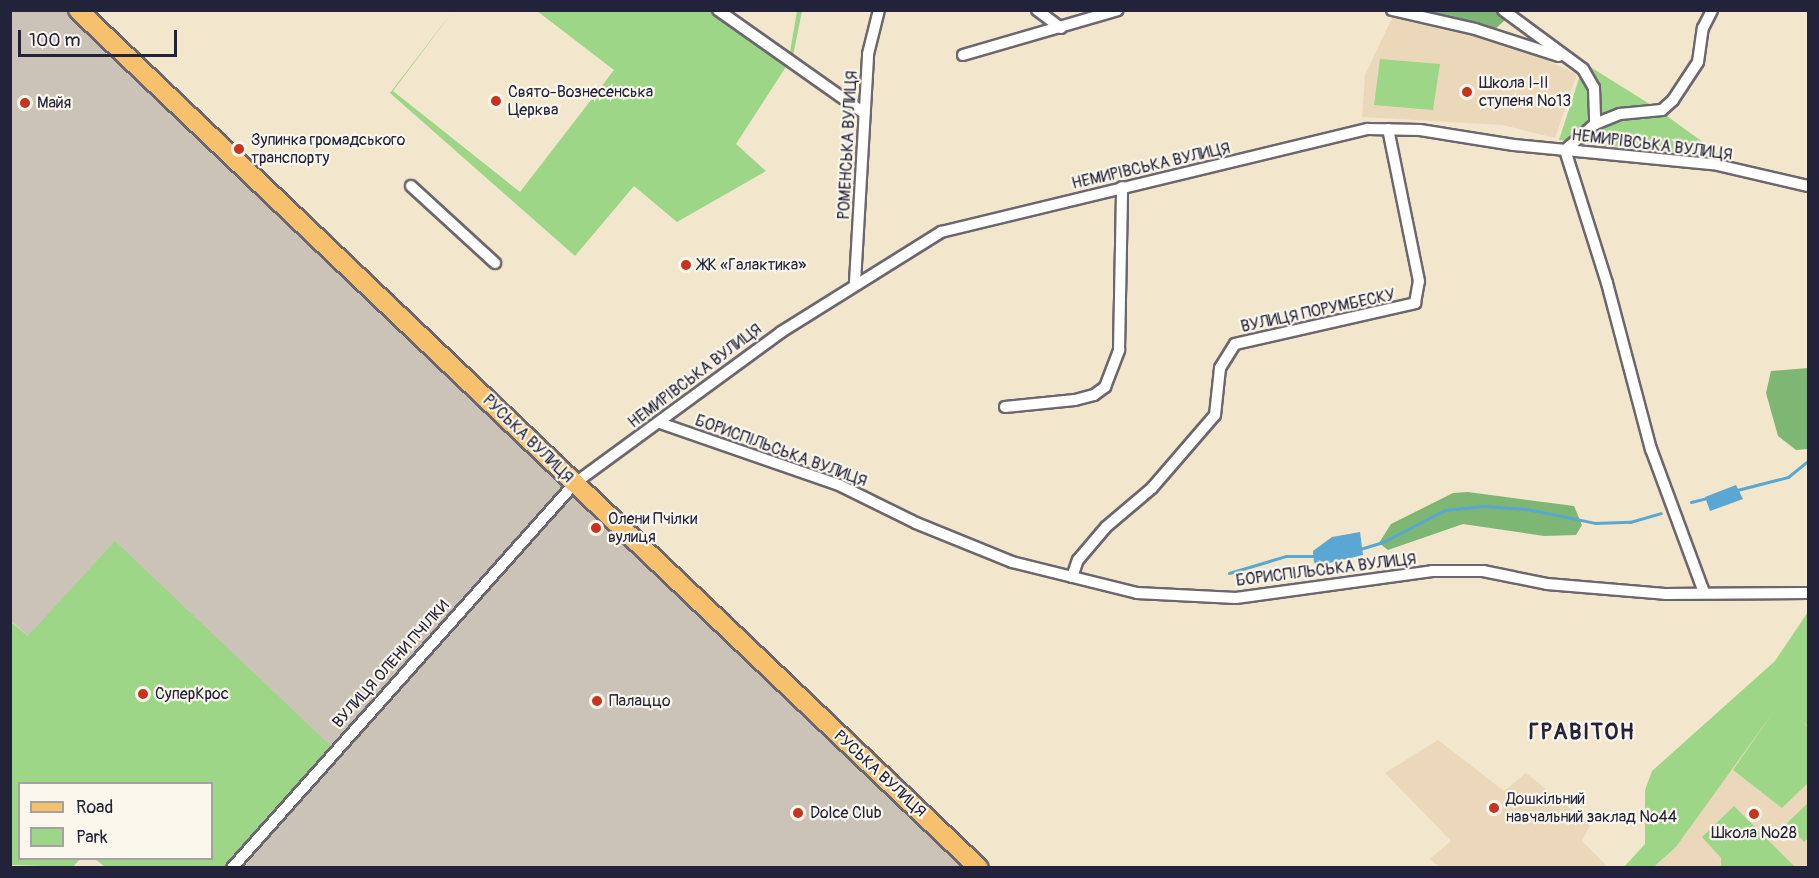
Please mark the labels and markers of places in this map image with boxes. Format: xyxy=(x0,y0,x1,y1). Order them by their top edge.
place label: Школа I-II ступеня №13 xyxy=(1479,73,1571,111)
place label: Свято-Вознесенська Церква xyxy=(508,82,653,120)
marker: Школа I-II ступеня №13 xyxy=(1460,85,1474,99)
place label: Майя xyxy=(37,93,71,113)
marker: Свято-Вознесенська Церква xyxy=(489,94,503,108)
marker: Майя xyxy=(18,96,32,110)
place label: Зупинка громадського транспорту xyxy=(251,130,405,168)
marker: Зупинка громадського транспорту xyxy=(232,142,246,156)
place label: ЖК «Галактика» xyxy=(698,255,806,275)
marker: ЖК «Галактика» xyxy=(679,258,693,272)
place label: Олени Пчілки вулиця xyxy=(608,509,697,547)
marker: Олени Пчілки вулиця xyxy=(589,521,603,535)
place label: СуперКрос xyxy=(155,684,229,704)
marker: СуперКрос xyxy=(136,687,150,701)
place label: Палаццо xyxy=(609,691,671,711)
marker: Палаццо xyxy=(590,694,604,708)
place label: Дошкільний навчальний заклад №44 xyxy=(1506,789,1677,827)
marker: Дошкільний навчальний заклад №44 xyxy=(1487,801,1501,815)
place label: Dolce Club xyxy=(810,803,882,823)
marker: Dolce Club xyxy=(791,806,805,820)
marker: Школа №28 xyxy=(1747,807,1761,821)
place label: Школа №28 xyxy=(1711,823,1797,843)

